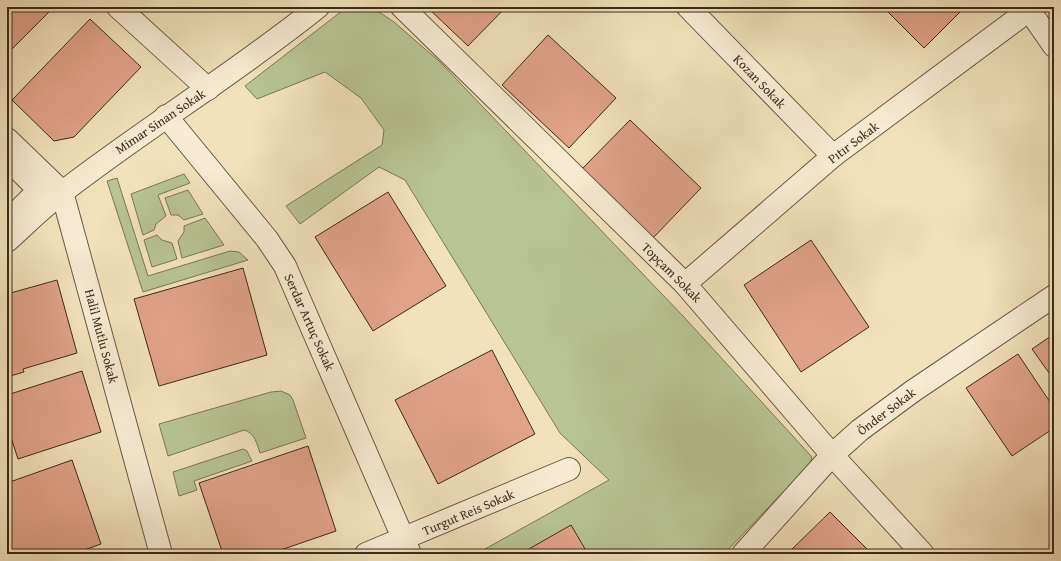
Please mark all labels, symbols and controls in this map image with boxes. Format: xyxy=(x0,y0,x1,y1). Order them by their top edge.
street label: Kozan Sokak xyxy=(729,50,791,113)
street label: Mimar Sinan Sokak xyxy=(111,84,210,159)
street label: Pıtır Sokak xyxy=(824,117,883,168)
street label: Topçam Sokak xyxy=(637,238,706,307)
street label: Serdar Artuç Sokak xyxy=(280,270,340,374)
street label: Halil Mutlu Sokak xyxy=(80,287,123,386)
street label: Önder Sokak xyxy=(853,383,920,440)
street label: Turgut Reis Sokak xyxy=(419,484,517,540)

